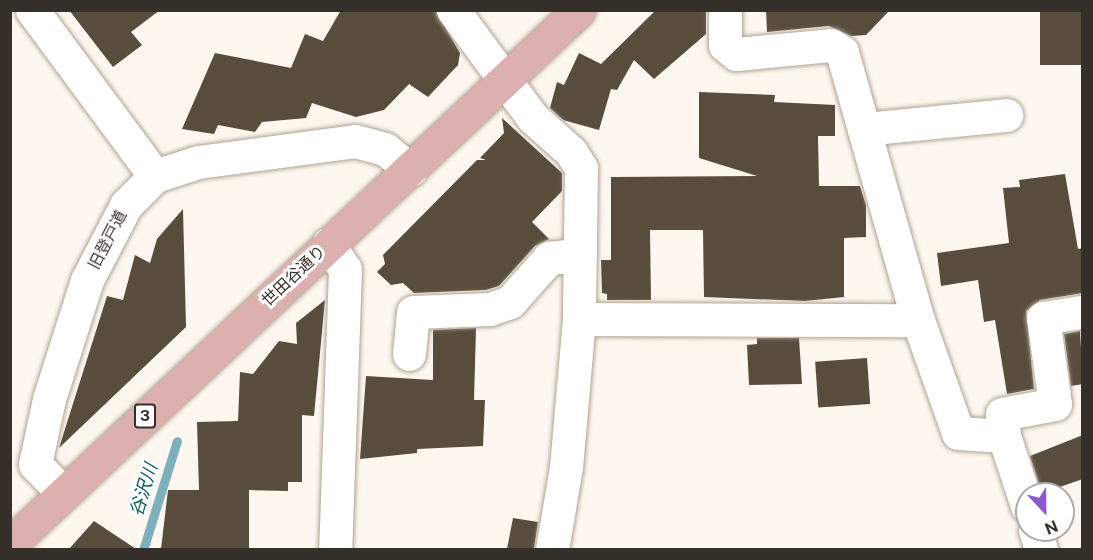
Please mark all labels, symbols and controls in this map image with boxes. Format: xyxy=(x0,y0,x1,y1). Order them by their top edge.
street label: 旧登戸道 xyxy=(85,207,131,273)
street label: 世田谷通り xyxy=(258,242,330,310)
road number: 3 xyxy=(133,404,157,428)
water label: 谷沢川 xyxy=(126,461,162,519)
north arrow xyxy=(1015,482,1075,542)
text: N xyxy=(1042,516,1061,538)

